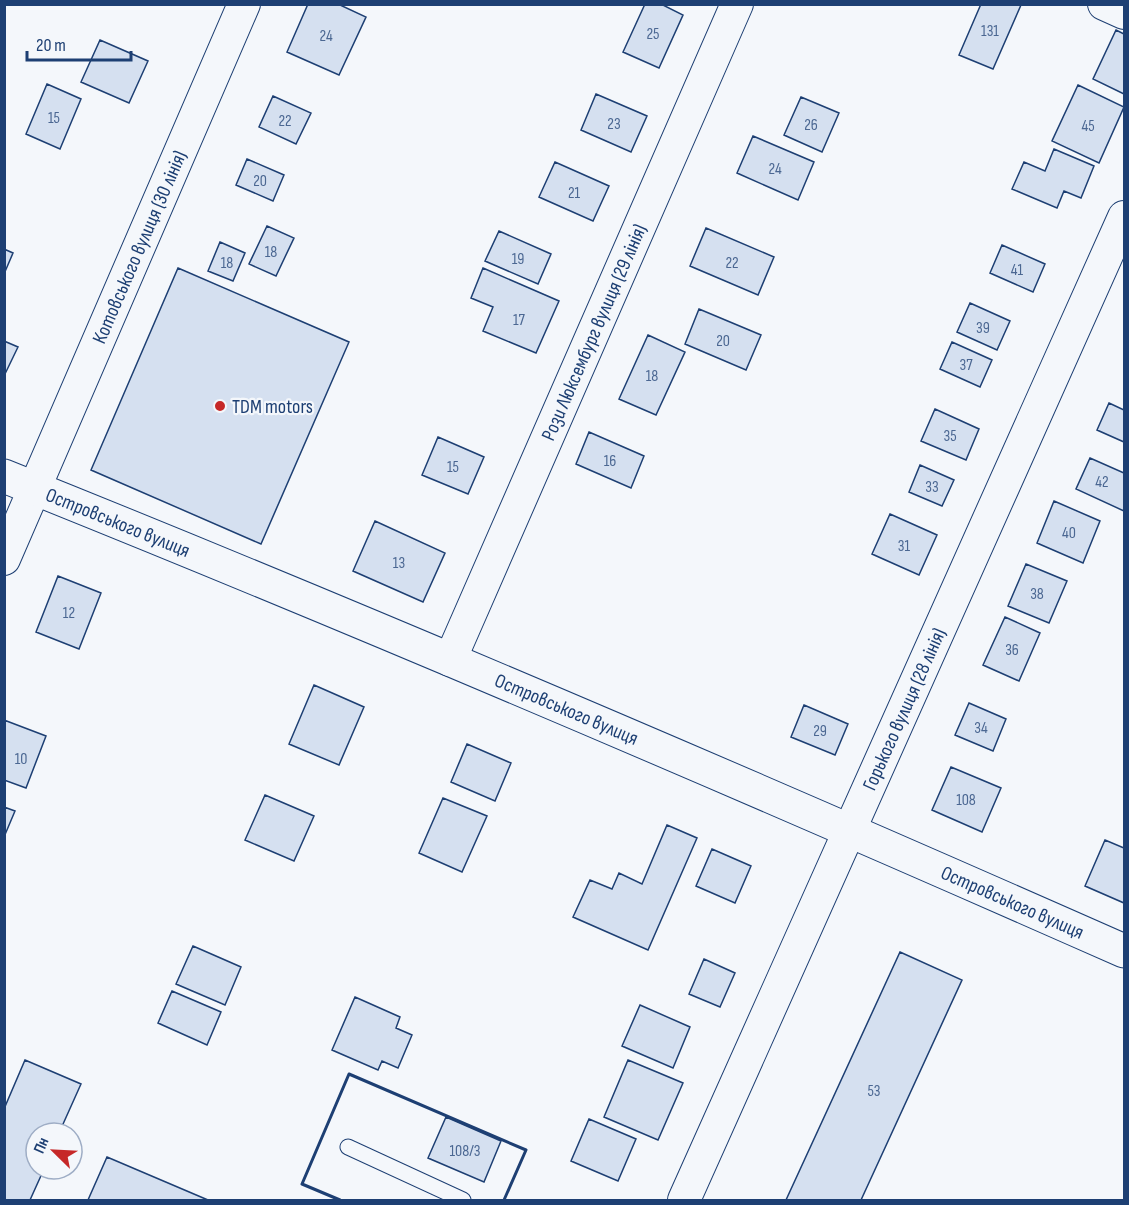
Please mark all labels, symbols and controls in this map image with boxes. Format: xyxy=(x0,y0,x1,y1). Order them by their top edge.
house number: 131 xyxy=(981,22,999,41)
scale bar xyxy=(27,24,130,62)
house number: 25 xyxy=(646,25,660,44)
house number: 24 xyxy=(319,27,333,46)
text: 20 m xyxy=(36,35,66,56)
house number: 15 xyxy=(48,109,60,128)
house number: 22 xyxy=(278,112,292,131)
house number: 23 xyxy=(607,115,621,134)
house number: 26 xyxy=(804,116,818,135)
house number: 45 xyxy=(1081,117,1095,136)
street label: Котовського вулиця (30 лiнiя) xyxy=(88,147,192,347)
house number: 24 xyxy=(768,160,782,179)
house number: 20 xyxy=(253,172,267,191)
house number: 21 xyxy=(568,184,581,203)
street label: Рози Люксембург вулиця (29 лiнiя) xyxy=(537,221,652,444)
house number: 18 xyxy=(265,243,277,262)
house number: 19 xyxy=(512,250,524,269)
house number: 18 xyxy=(221,254,233,273)
house number: 22 xyxy=(725,254,739,273)
house number: 41 xyxy=(1011,261,1024,280)
house number: 17 xyxy=(513,311,526,330)
house number: 39 xyxy=(976,319,990,338)
house number: 20 xyxy=(716,332,730,351)
house number: 37 xyxy=(959,356,973,375)
house number: 18 xyxy=(646,367,658,386)
place label: TDM motors xyxy=(232,395,313,419)
marker: TDM motors xyxy=(213,399,227,413)
house number: 35 xyxy=(943,427,957,446)
house number: 16 xyxy=(604,452,616,471)
house number: 15 xyxy=(447,458,459,477)
house number: 42 xyxy=(1095,473,1109,492)
house number: 33 xyxy=(925,478,939,497)
street label: Островського вулиця xyxy=(42,483,193,563)
house number: 40 xyxy=(1062,524,1076,543)
house number: 31 xyxy=(898,537,911,556)
house number: 13 xyxy=(393,554,405,573)
house number: 38 xyxy=(1030,585,1044,604)
house number: 12 xyxy=(63,604,75,623)
street label: Горького вулиця (28 лiнiя) xyxy=(858,624,951,794)
house number: 36 xyxy=(1005,641,1019,660)
street label: Островського вулиця xyxy=(491,669,642,751)
house number: 34 xyxy=(974,719,988,738)
house number: 29 xyxy=(813,722,827,741)
house number: 10 xyxy=(15,750,27,769)
house number: 108 xyxy=(956,791,976,810)
street label: Островського вулиця xyxy=(937,861,1087,945)
house number: 53 xyxy=(867,1082,881,1101)
north arrow xyxy=(24,1121,84,1181)
text: Пн xyxy=(30,1135,53,1156)
house number: 108/3 xyxy=(449,1142,481,1161)

